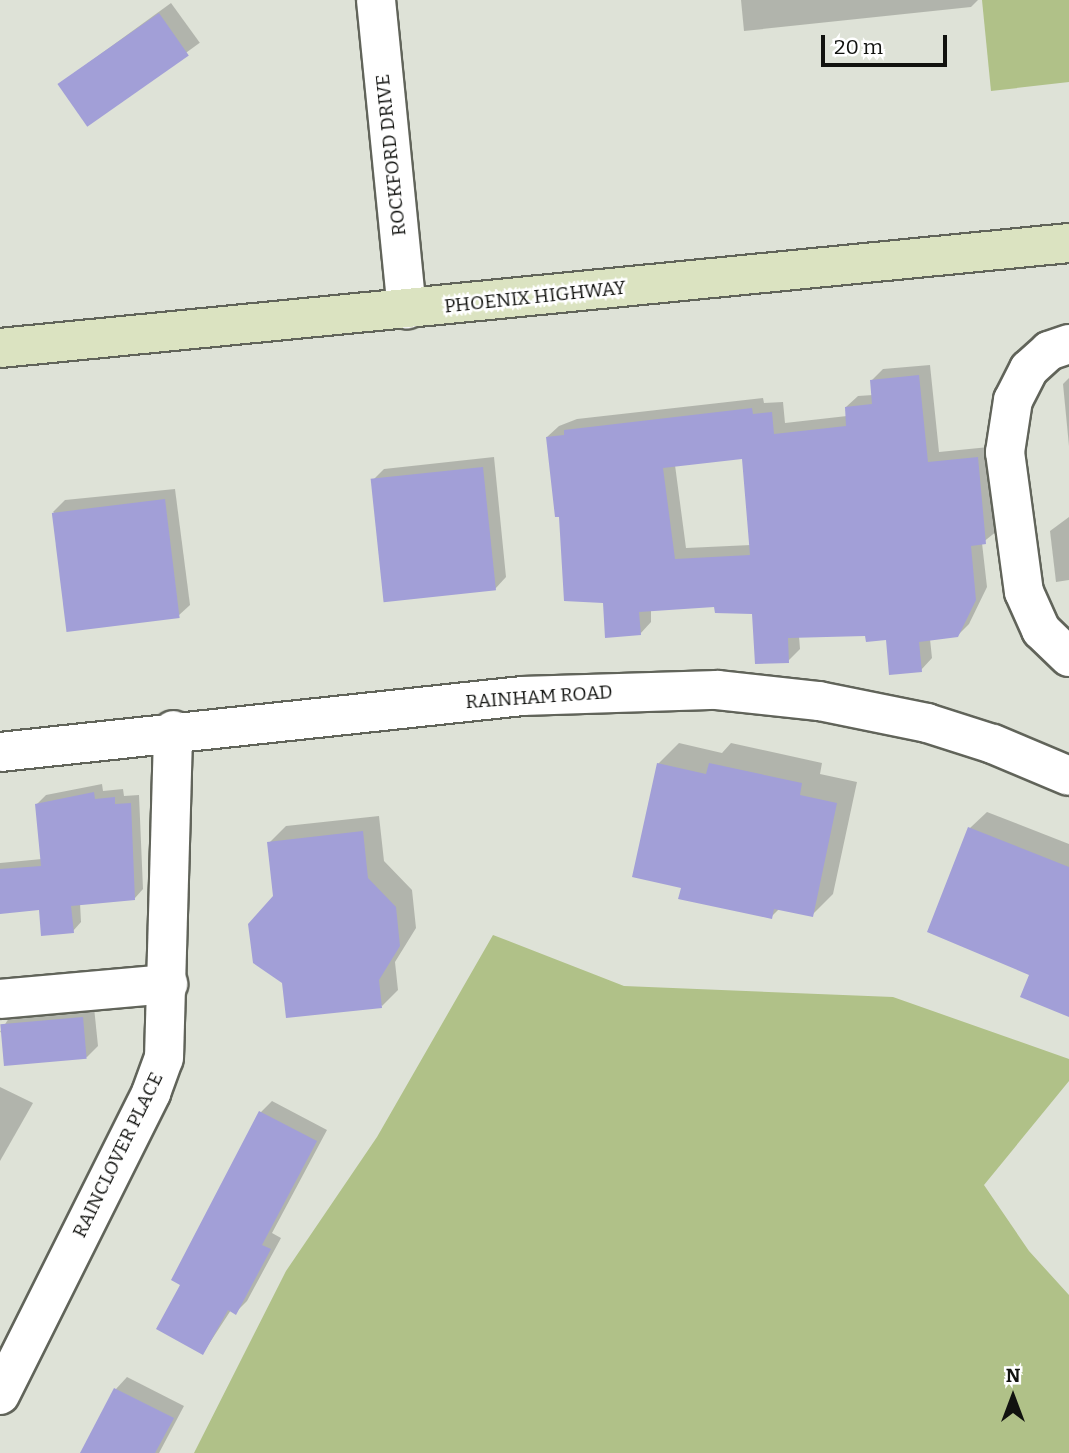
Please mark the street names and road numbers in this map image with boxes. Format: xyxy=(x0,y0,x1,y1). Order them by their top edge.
street label: ROCKFORD DRIVE xyxy=(371,73,411,237)
street label: PHOENIX HIGHWAY xyxy=(443,276,627,318)
street label: RAINHAM ROAD xyxy=(465,680,613,714)
street label: RAINCLOVER PLACE xyxy=(68,1069,168,1241)

